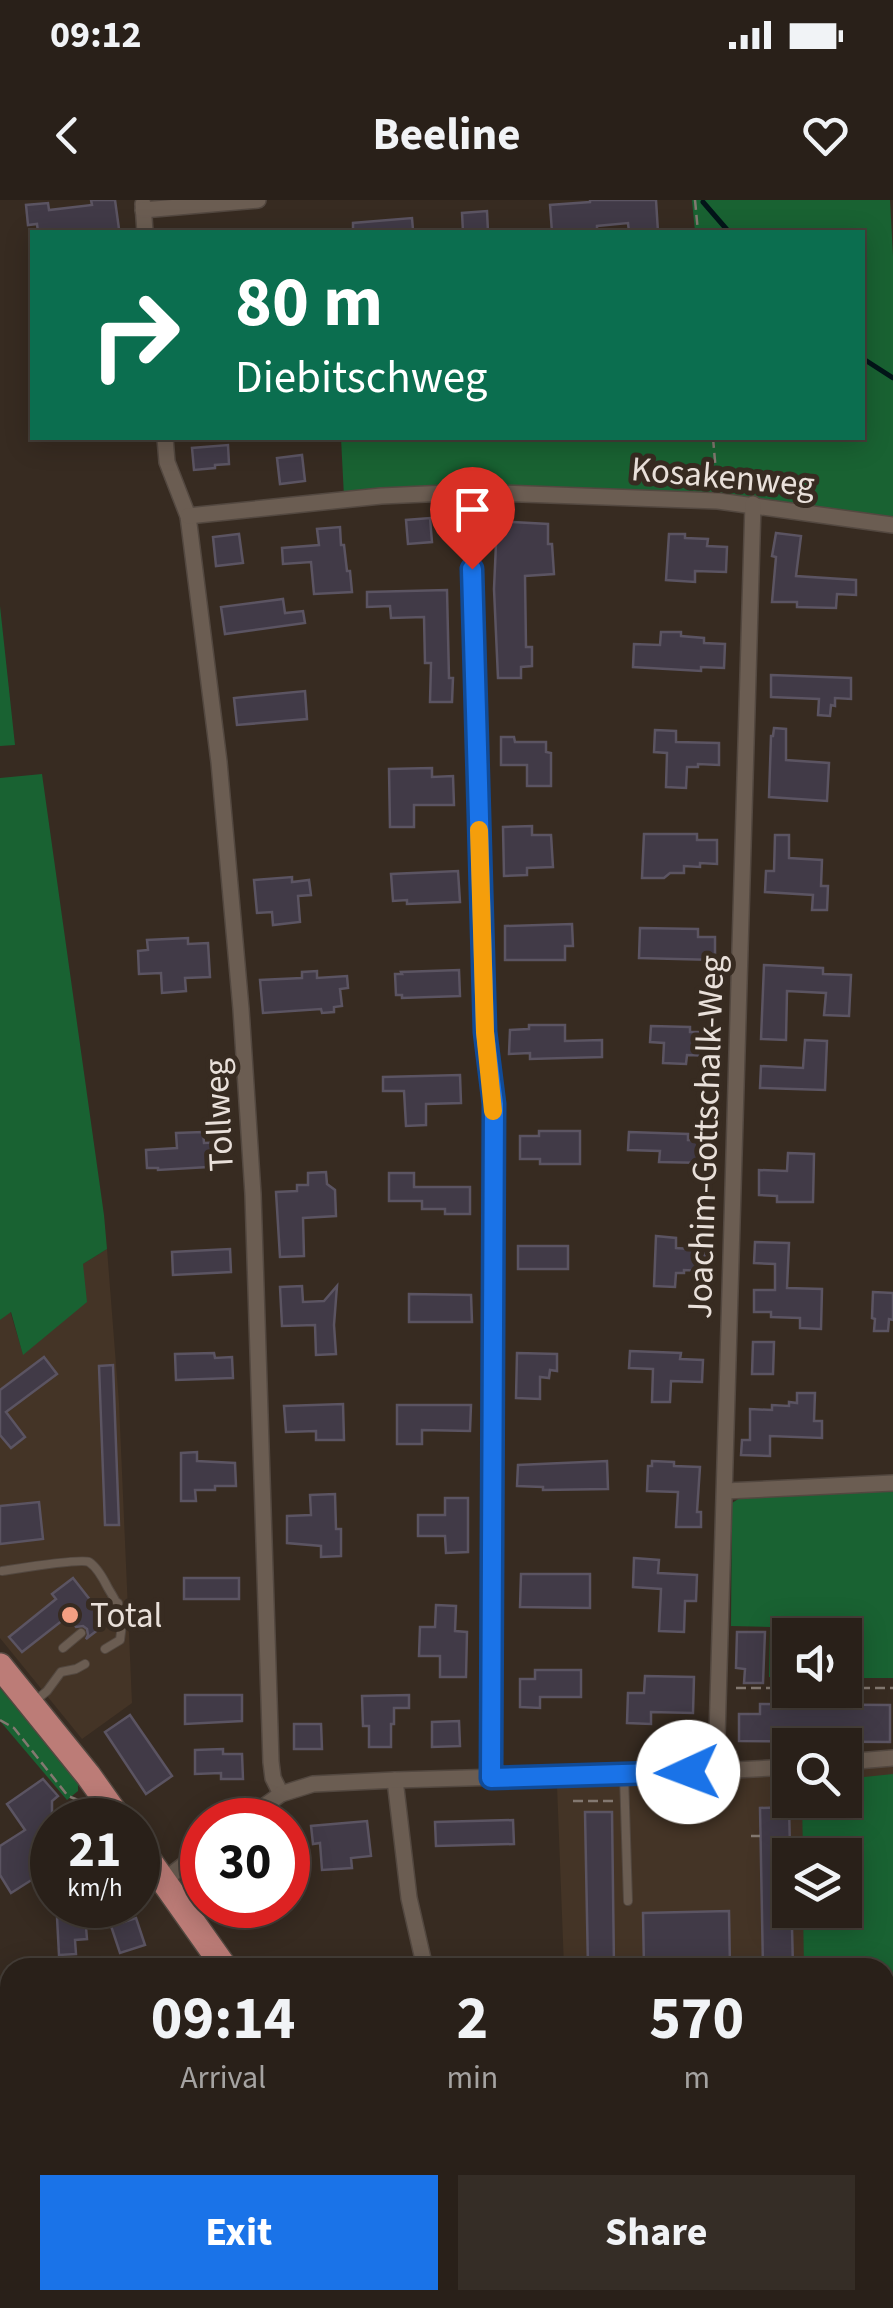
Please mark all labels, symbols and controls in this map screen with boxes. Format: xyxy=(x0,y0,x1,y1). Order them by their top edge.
text: 09:12 xyxy=(50,8,142,62)
text: Beeline xyxy=(372,103,521,167)
icon: back xyxy=(40,108,95,163)
icon: heart xyxy=(798,108,853,163)
text: 80 m xyxy=(235,253,383,353)
icon: right xyxy=(70,270,200,400)
text: Diebitschweg xyxy=(235,346,487,410)
street label: Kosakenweg xyxy=(629,444,817,510)
pin xyxy=(430,467,515,570)
icon: arrive xyxy=(445,482,500,537)
street label: Joachim-Gottschalk-Weg xyxy=(675,954,737,1320)
street label: Tollweg xyxy=(191,1057,247,1173)
place label: Total xyxy=(90,1591,162,1641)
marker: Total xyxy=(59,1604,81,1626)
map controls xyxy=(772,1618,862,1928)
button: sound xyxy=(772,1618,862,1708)
position arrow xyxy=(636,1720,740,1824)
button: search xyxy=(772,1728,862,1818)
speed limit sign: 30 xyxy=(180,1798,310,1928)
text: 21 xyxy=(69,1815,121,1886)
button: layers xyxy=(772,1838,862,1928)
text: km/h xyxy=(67,1870,123,1906)
text: 09:14 xyxy=(151,1977,296,2062)
text: 2 xyxy=(457,1977,488,2062)
text: 570 xyxy=(649,1977,744,2062)
text: Arrival xyxy=(180,2055,266,2101)
text: min xyxy=(446,2055,498,2101)
text: m xyxy=(683,2055,710,2101)
button: Exit xyxy=(40,2175,438,2290)
button: Share xyxy=(458,2175,855,2290)

